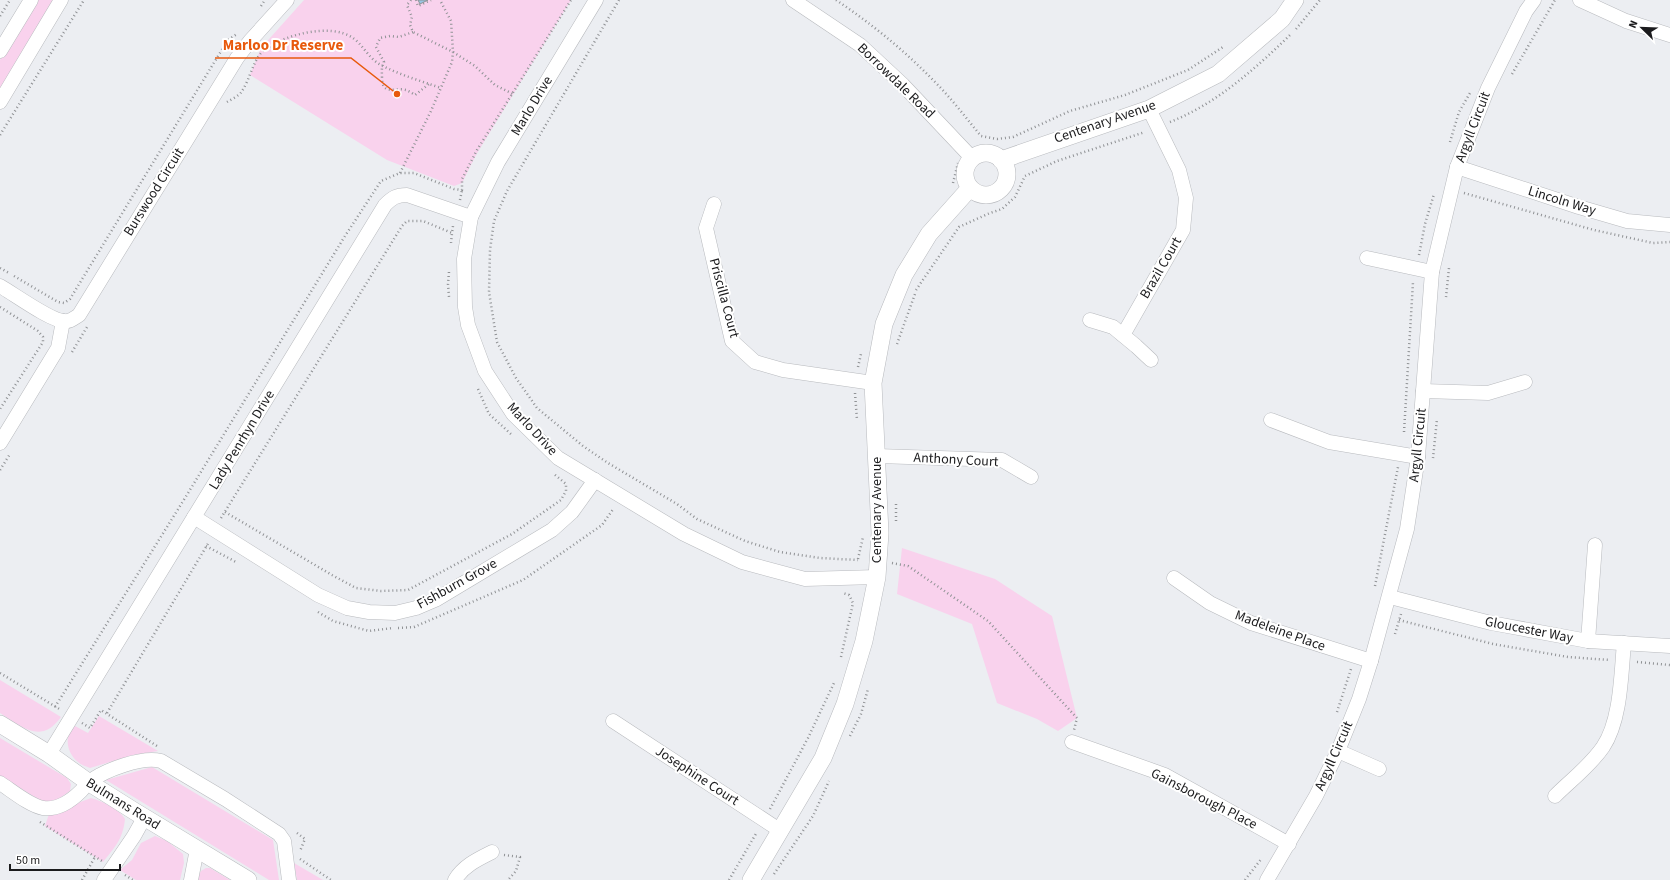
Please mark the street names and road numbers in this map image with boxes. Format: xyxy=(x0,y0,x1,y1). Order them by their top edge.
street label: Borrowdale Road xyxy=(853,39,939,123)
street label: Marlo Drive xyxy=(506,72,558,140)
street label: Argyll Circuit xyxy=(1450,88,1496,165)
street label: Centenary Avenue xyxy=(1051,95,1159,149)
street label: Burswood Circuit xyxy=(119,144,189,240)
street label: Lincoln Way xyxy=(1526,181,1599,221)
street label: Brazil Court xyxy=(1135,233,1187,303)
street label: Priscilla Court xyxy=(704,256,744,340)
street label: Lady Penrhyn Drive xyxy=(204,386,280,494)
street label: Marlo Drive xyxy=(502,398,562,460)
street label: Argyll Circuit xyxy=(1404,407,1432,483)
street label: Anthony Court xyxy=(913,448,999,472)
street label: Centenary Avenue xyxy=(867,457,887,563)
street label: Fishburn Grove xyxy=(413,554,501,614)
street label: Madeleine Place xyxy=(1232,605,1328,657)
street label: Gloucester Way xyxy=(1483,612,1575,648)
street label: Argyll Circuit xyxy=(1310,718,1358,794)
street label: Josephine Court xyxy=(651,741,743,811)
street label: Gainsborough Place xyxy=(1147,764,1261,834)
street label: Bulmans Road xyxy=(82,773,164,835)

